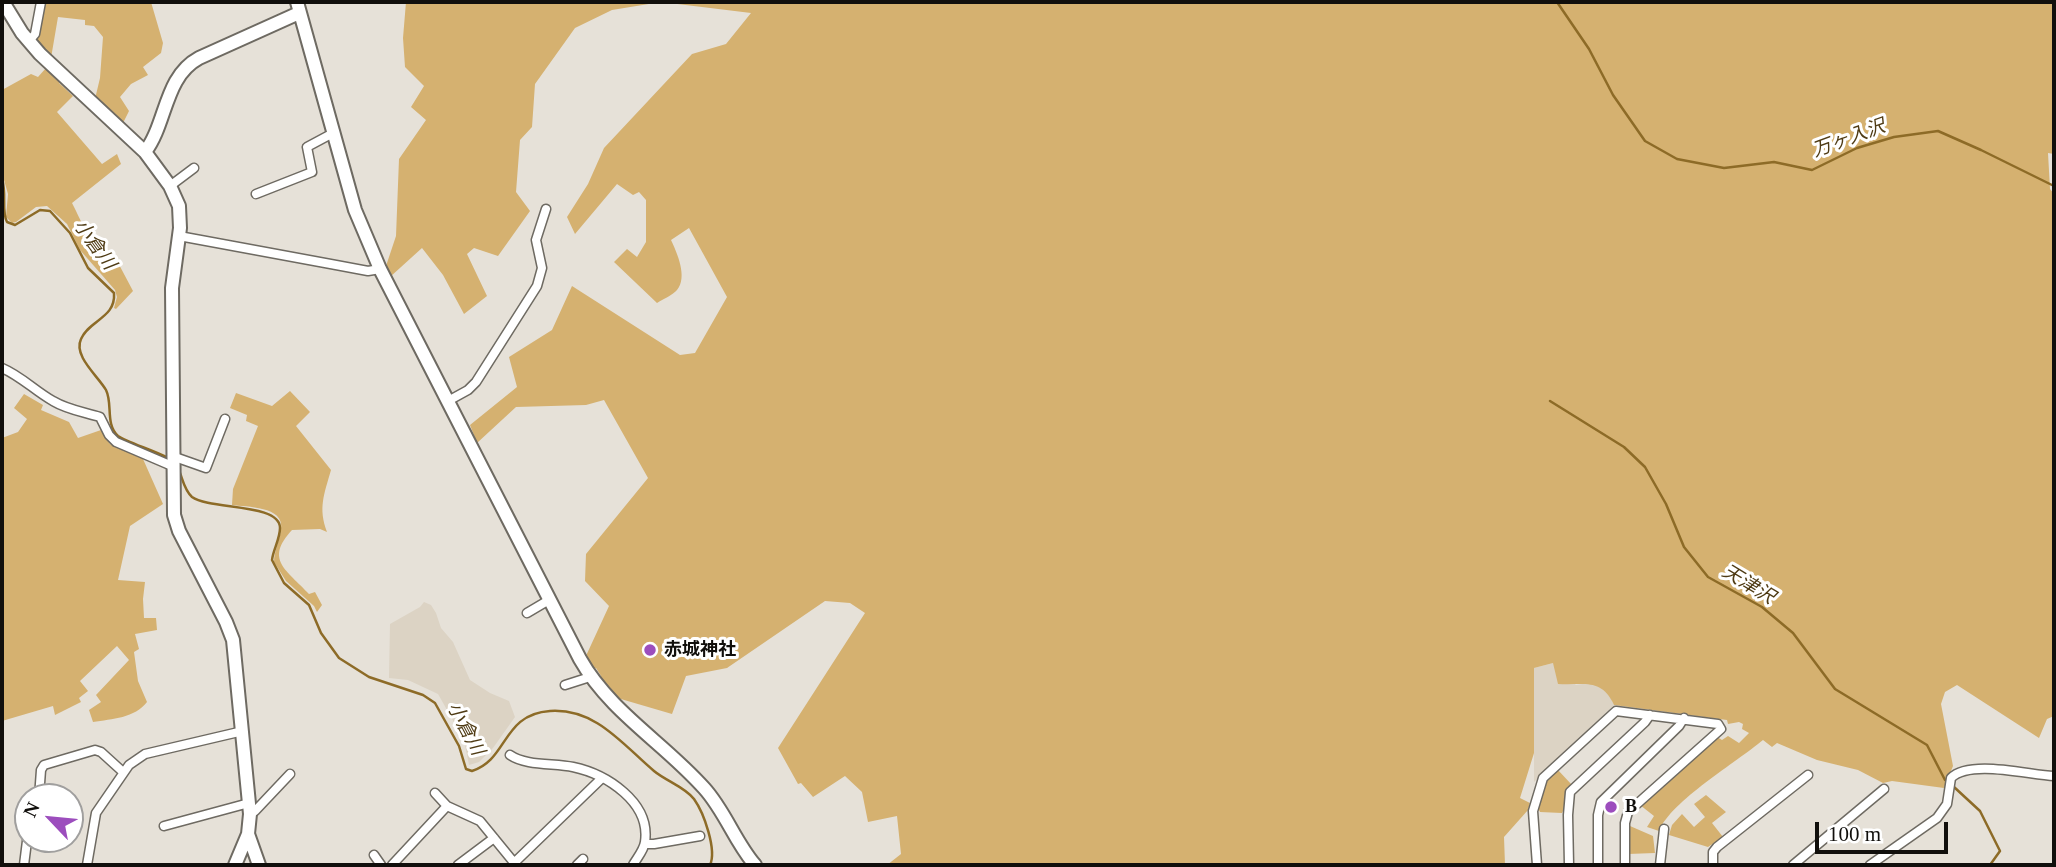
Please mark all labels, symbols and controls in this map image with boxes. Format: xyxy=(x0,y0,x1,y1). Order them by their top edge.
water label: 万ヶ入沢 xyxy=(1809,115,1889,163)
water label: 小倉川 xyxy=(68,215,120,275)
water label: 天津沢 xyxy=(1718,561,1778,609)
place label: 赤城神社 xyxy=(664,639,736,661)
marker: 赤城神社 xyxy=(642,642,658,658)
water label: 小倉川 xyxy=(442,698,488,760)
north arrow xyxy=(14,783,84,853)
place label: B xyxy=(1625,796,1637,818)
text: N xyxy=(19,799,44,820)
marker: B xyxy=(1603,799,1619,815)
scale bar xyxy=(1818,808,1951,852)
text: 100 m xyxy=(1828,822,1881,846)

